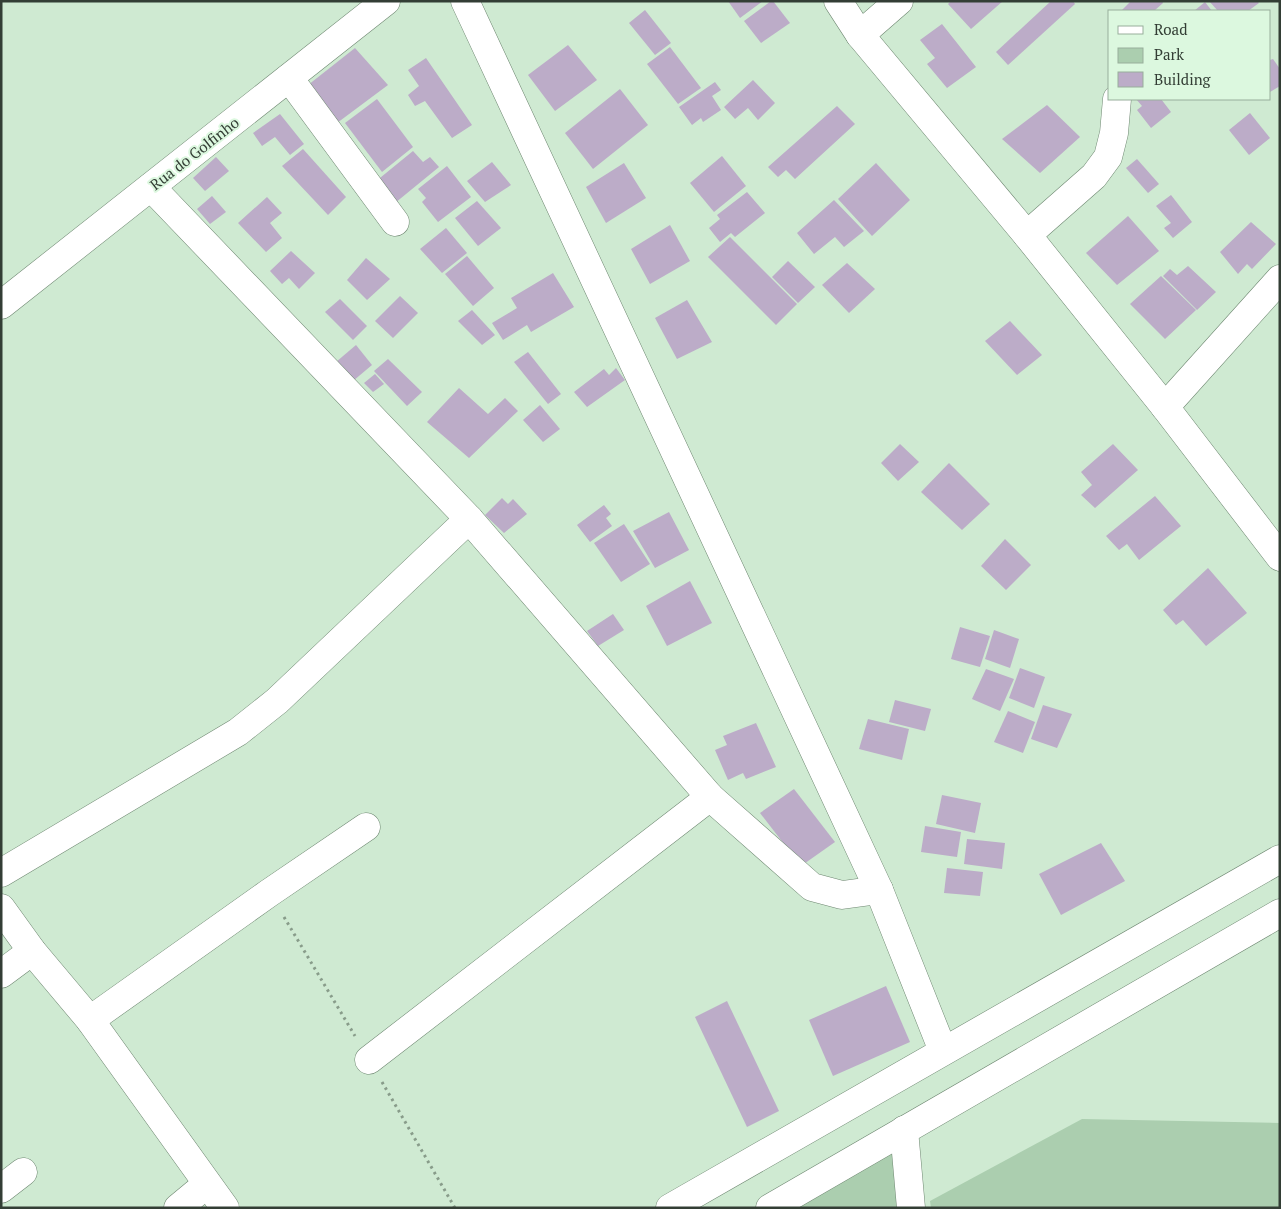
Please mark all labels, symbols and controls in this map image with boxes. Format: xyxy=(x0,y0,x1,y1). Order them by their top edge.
legend xyxy=(1108,10,1271,100)
text: Road xyxy=(1154,19,1187,39)
text: Park xyxy=(1154,44,1184,64)
text: Building xyxy=(1154,69,1212,89)
street label: Rua do Golfinho xyxy=(145,112,243,194)

